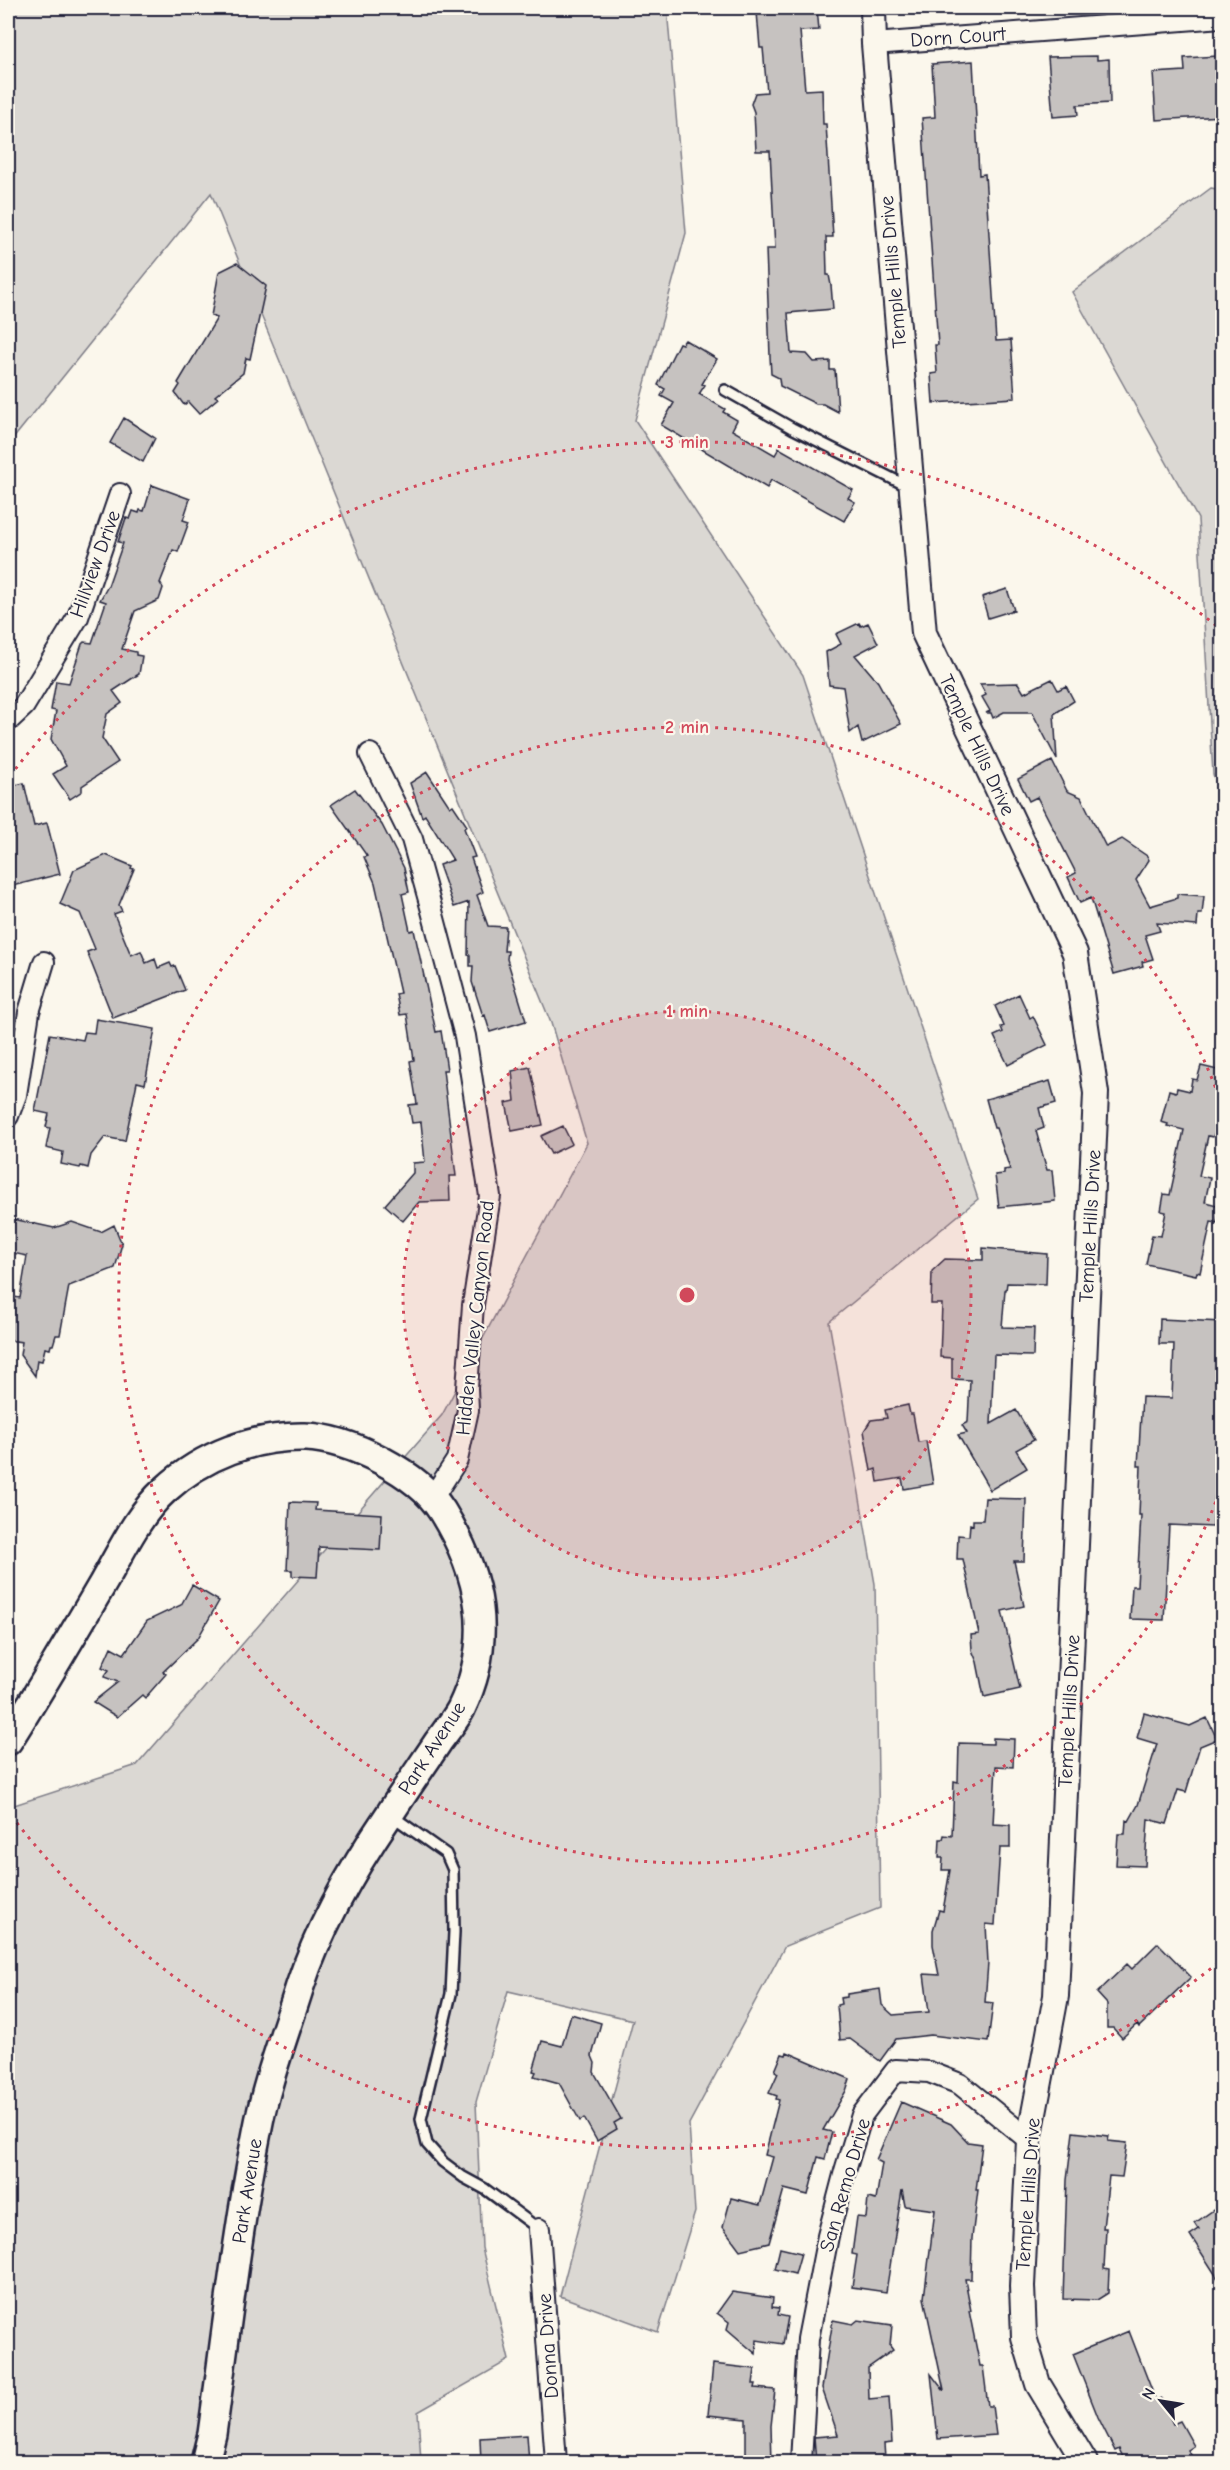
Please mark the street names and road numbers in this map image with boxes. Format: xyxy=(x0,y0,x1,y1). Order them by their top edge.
street label: Dorn Court xyxy=(910,22,1008,52)
street label: Temple Hills Drive xyxy=(875,195,911,349)
street label: Hillview Drive xyxy=(65,507,125,621)
street label: Temple Hills Drive xyxy=(934,671,1020,819)
street label: Temple Hills Drive xyxy=(1075,1149,1105,1303)
street label: Hidden Valley Canyon Road xyxy=(451,1199,499,1437)
street label: Temple Hills Drive xyxy=(1054,1634,1084,1788)
street label: Park Avenue xyxy=(394,1697,470,1799)
street label: San Remo Drive xyxy=(815,2116,875,2254)
street label: Temple Hills Drive xyxy=(1011,2117,1045,2271)
street label: Park Avenue xyxy=(227,2137,267,2245)
street label: Donna Drive xyxy=(533,2293,563,2399)

